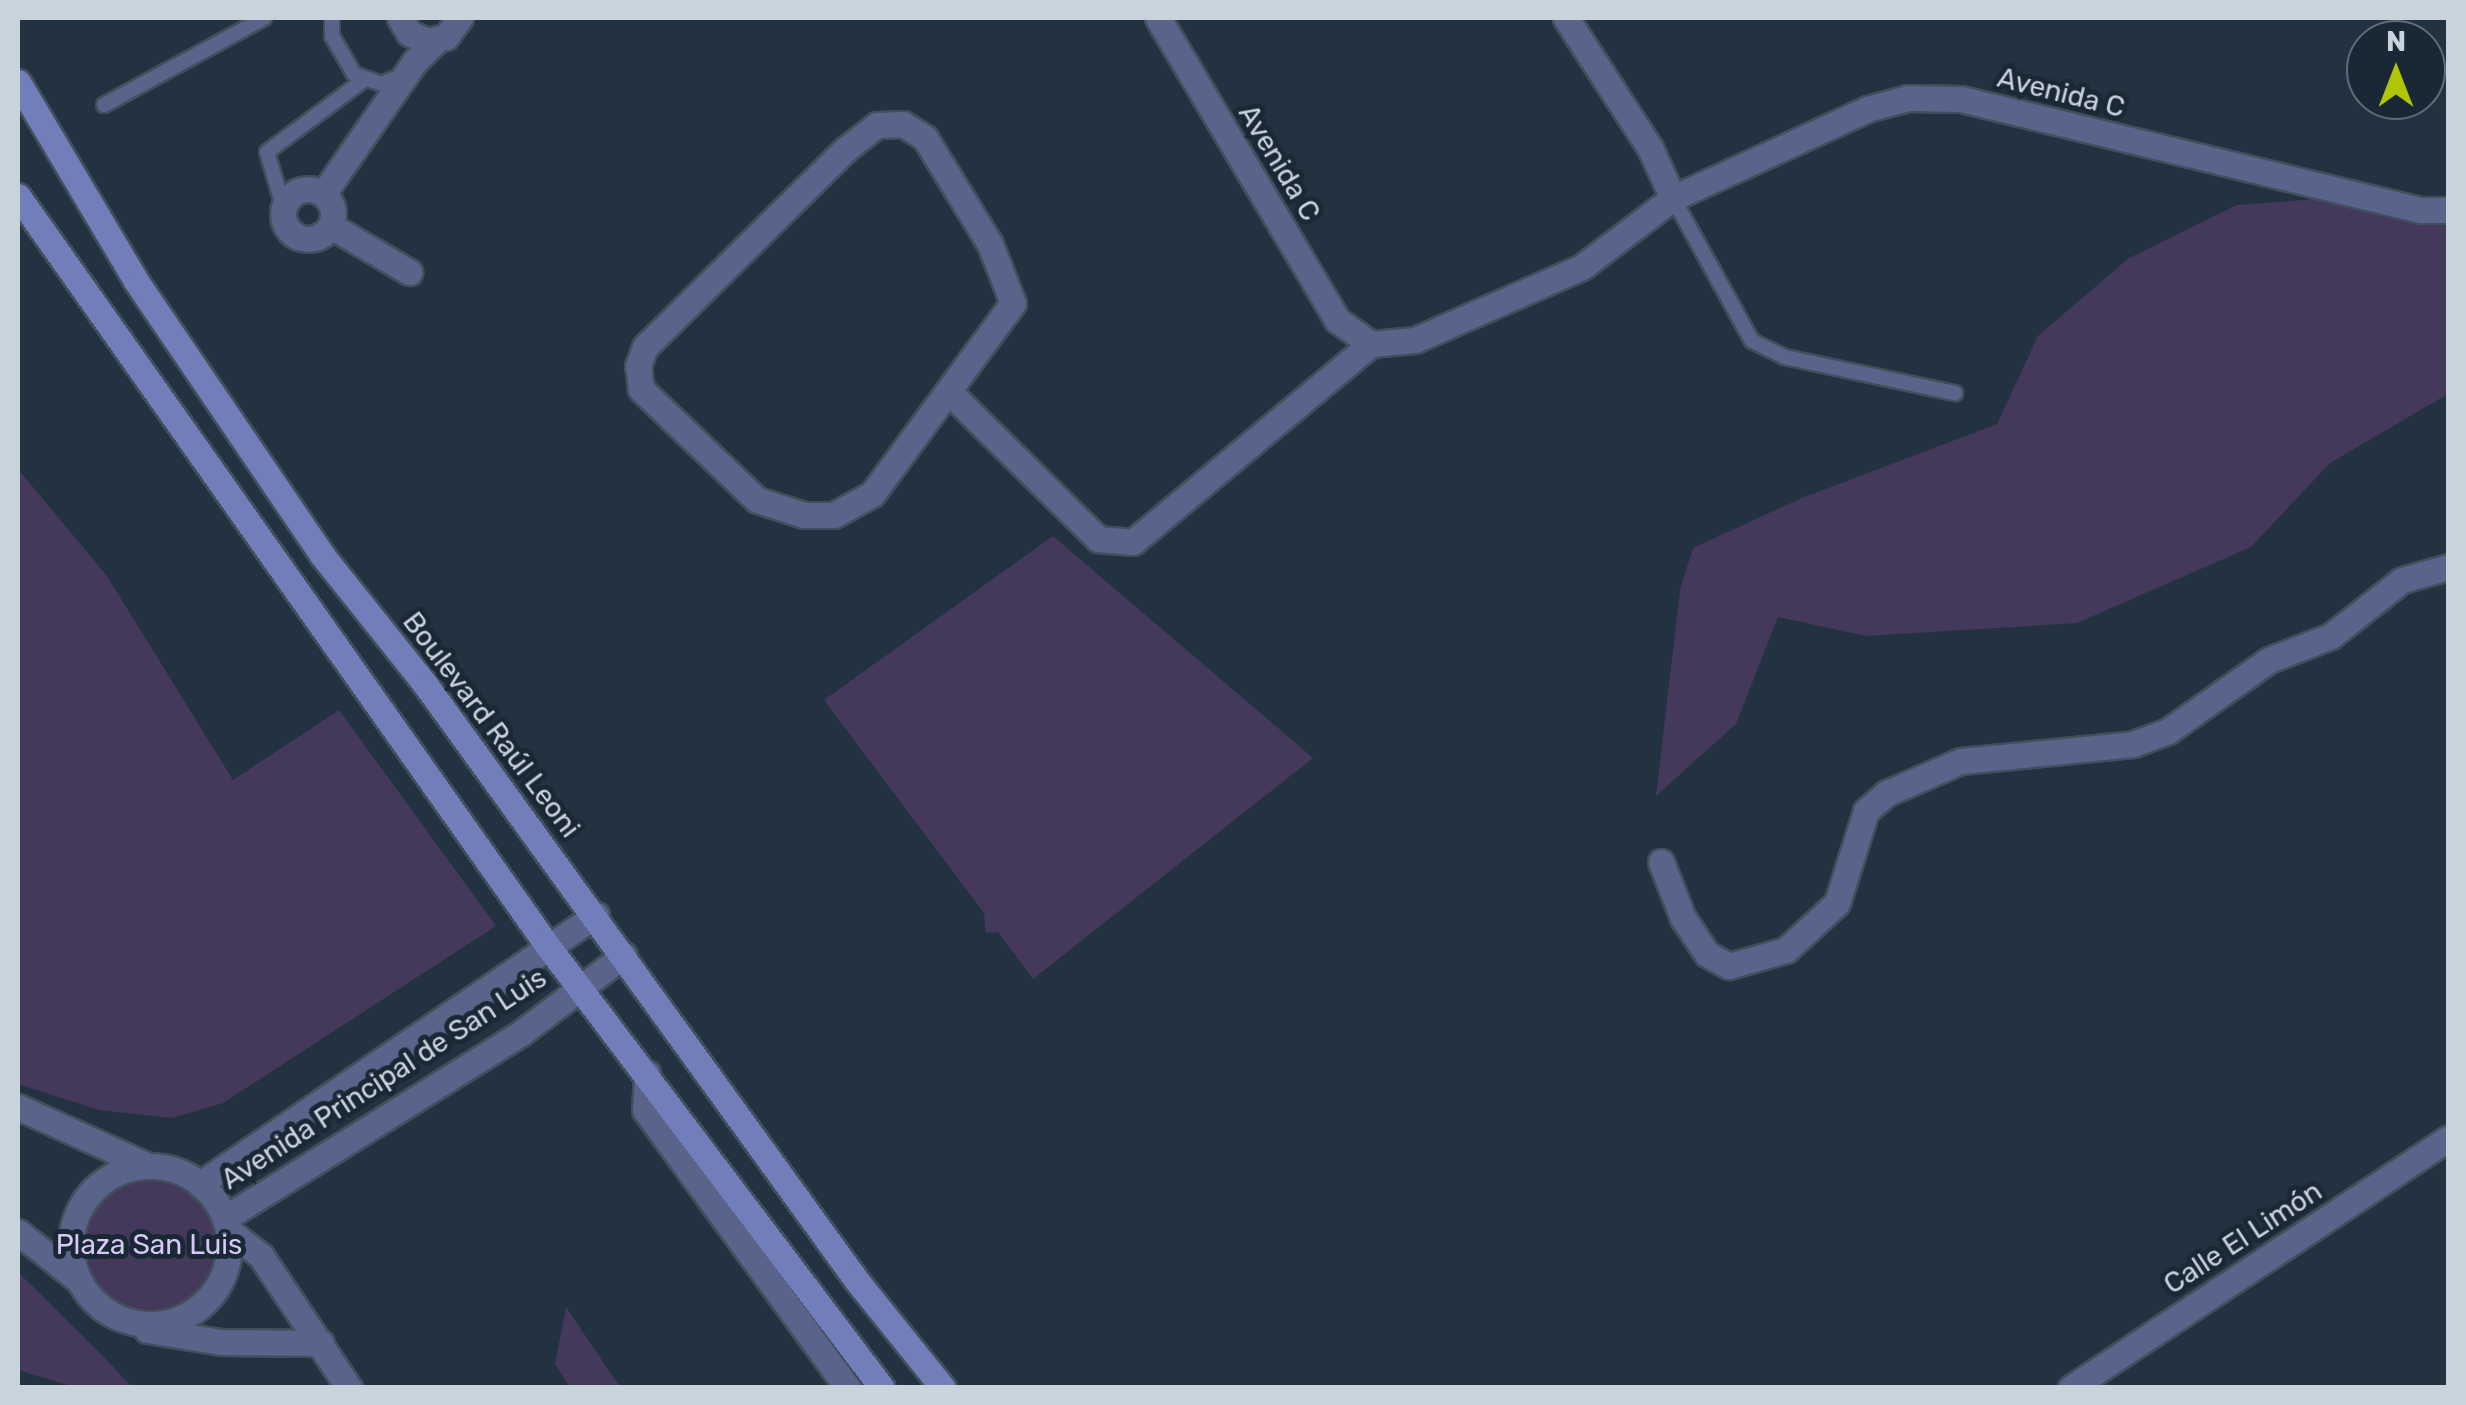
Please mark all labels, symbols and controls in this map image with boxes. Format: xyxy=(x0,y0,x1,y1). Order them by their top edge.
north arrow xyxy=(2346,20,2446,120)
text: N xyxy=(2386,25,2406,58)
street label: Avenida C xyxy=(1994,61,2128,125)
street label: Avenida C xyxy=(1231,99,1327,227)
street label: Boulevard Raúl Leoni xyxy=(395,606,587,844)
street label: Avenida Principal de San Luis xyxy=(215,961,553,1197)
street label: Calle El Limón xyxy=(2158,1175,2328,1301)
park label: Plaza San Luis xyxy=(56,1228,242,1262)

